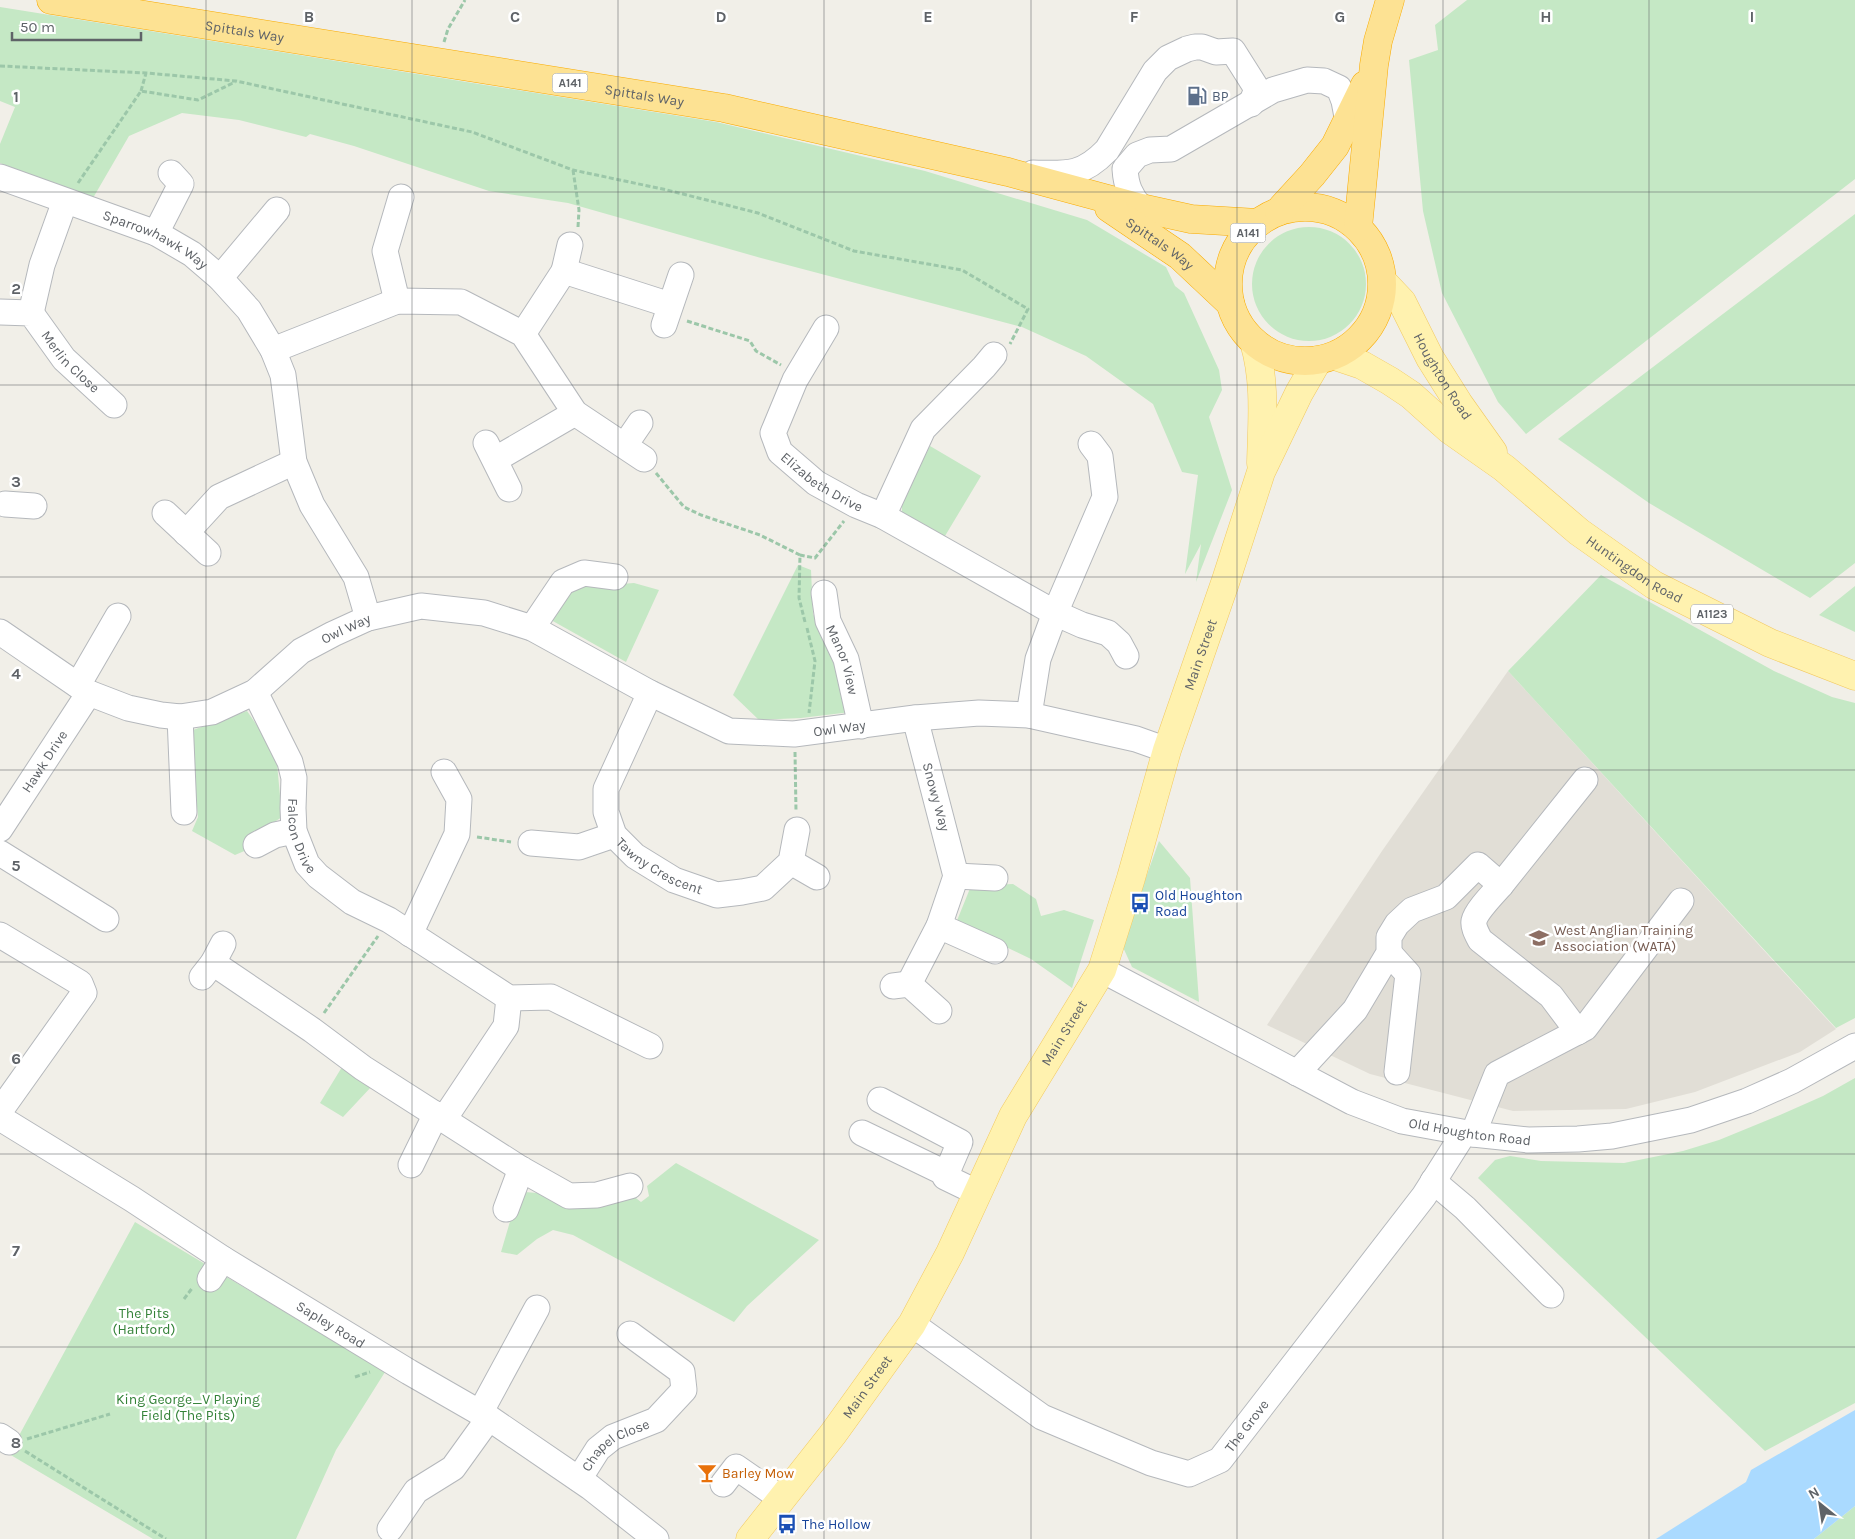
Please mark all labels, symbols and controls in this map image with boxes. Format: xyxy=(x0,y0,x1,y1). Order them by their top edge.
text: B xyxy=(304,7,314,26)
text: C xyxy=(510,7,520,26)
text: D xyxy=(716,7,727,26)
text: E xyxy=(923,7,933,26)
text: F xyxy=(1130,7,1139,26)
text: G xyxy=(1335,7,1345,26)
text: H xyxy=(1540,7,1552,26)
text: I xyxy=(1750,7,1754,26)
scale bar xyxy=(12,10,141,42)
street label: Spittals Way xyxy=(204,16,286,46)
text: 50 m xyxy=(20,18,55,36)
road number: A141 xyxy=(552,74,588,92)
street label: Spittals Way xyxy=(604,80,686,110)
fuel station icon: BP xyxy=(1186,85,1208,107)
text: 1 xyxy=(13,87,19,106)
place label: BP xyxy=(1212,88,1229,105)
street label: Sparrowhawk Way xyxy=(101,206,212,273)
street label: Spittals Way xyxy=(1122,213,1198,274)
road number: A141 xyxy=(1230,224,1266,242)
text: 2 xyxy=(11,279,21,298)
street label: Merlin Close xyxy=(38,327,103,396)
street label: Houghton Road xyxy=(1410,330,1476,423)
street label: Elizabeth Drive xyxy=(777,448,865,515)
text: 3 xyxy=(11,472,21,491)
street label: Huntingdon Road xyxy=(1583,531,1686,607)
road number: A1123 xyxy=(1691,604,1733,624)
street label: Owl Way xyxy=(318,609,374,647)
street label: Main Street xyxy=(1180,617,1220,692)
street label: Manor View xyxy=(822,622,862,696)
text: 4 xyxy=(11,664,21,683)
street label: Owl Way xyxy=(812,716,867,740)
street label: Hawk Drive xyxy=(18,727,71,796)
street label: Snowy Way xyxy=(919,761,954,834)
street label: Falcon Drive xyxy=(284,798,320,877)
street label: Tawny Crescent xyxy=(613,834,705,898)
text: 5 xyxy=(11,856,21,875)
place label: Old Houghton Road xyxy=(1155,887,1243,920)
bus stop icon: Old Houghton Road xyxy=(1129,892,1151,914)
place label: West Anglian Training Association (WATA) xyxy=(1554,922,1693,955)
school or university icon: West Anglian Training Association (WATA) xyxy=(1528,927,1550,949)
street label: Main Street xyxy=(1037,997,1090,1069)
text: 6 xyxy=(11,1049,21,1068)
street label: Old Houghton Road xyxy=(1407,1114,1532,1149)
text: 7 xyxy=(12,1241,20,1260)
street label: Sapley Road xyxy=(293,1297,368,1352)
park label: The Pits (Hartford) xyxy=(112,1305,176,1338)
street label: Main Street xyxy=(838,1352,895,1422)
park label: King George_V Playing Field (The Pits) xyxy=(116,1391,260,1424)
street label: The Grove xyxy=(1221,1396,1272,1455)
street label: Chapel Close xyxy=(578,1415,652,1474)
text: 8 xyxy=(11,1433,21,1452)
bar icon: Barley Mow xyxy=(696,1462,718,1484)
place label: Barley Mow xyxy=(722,1465,794,1482)
north arrow xyxy=(1795,1479,1845,1529)
text: N xyxy=(1805,1483,1822,1503)
bus stop icon: The Hollow xyxy=(776,1513,798,1535)
place label: The Hollow xyxy=(802,1516,871,1533)

